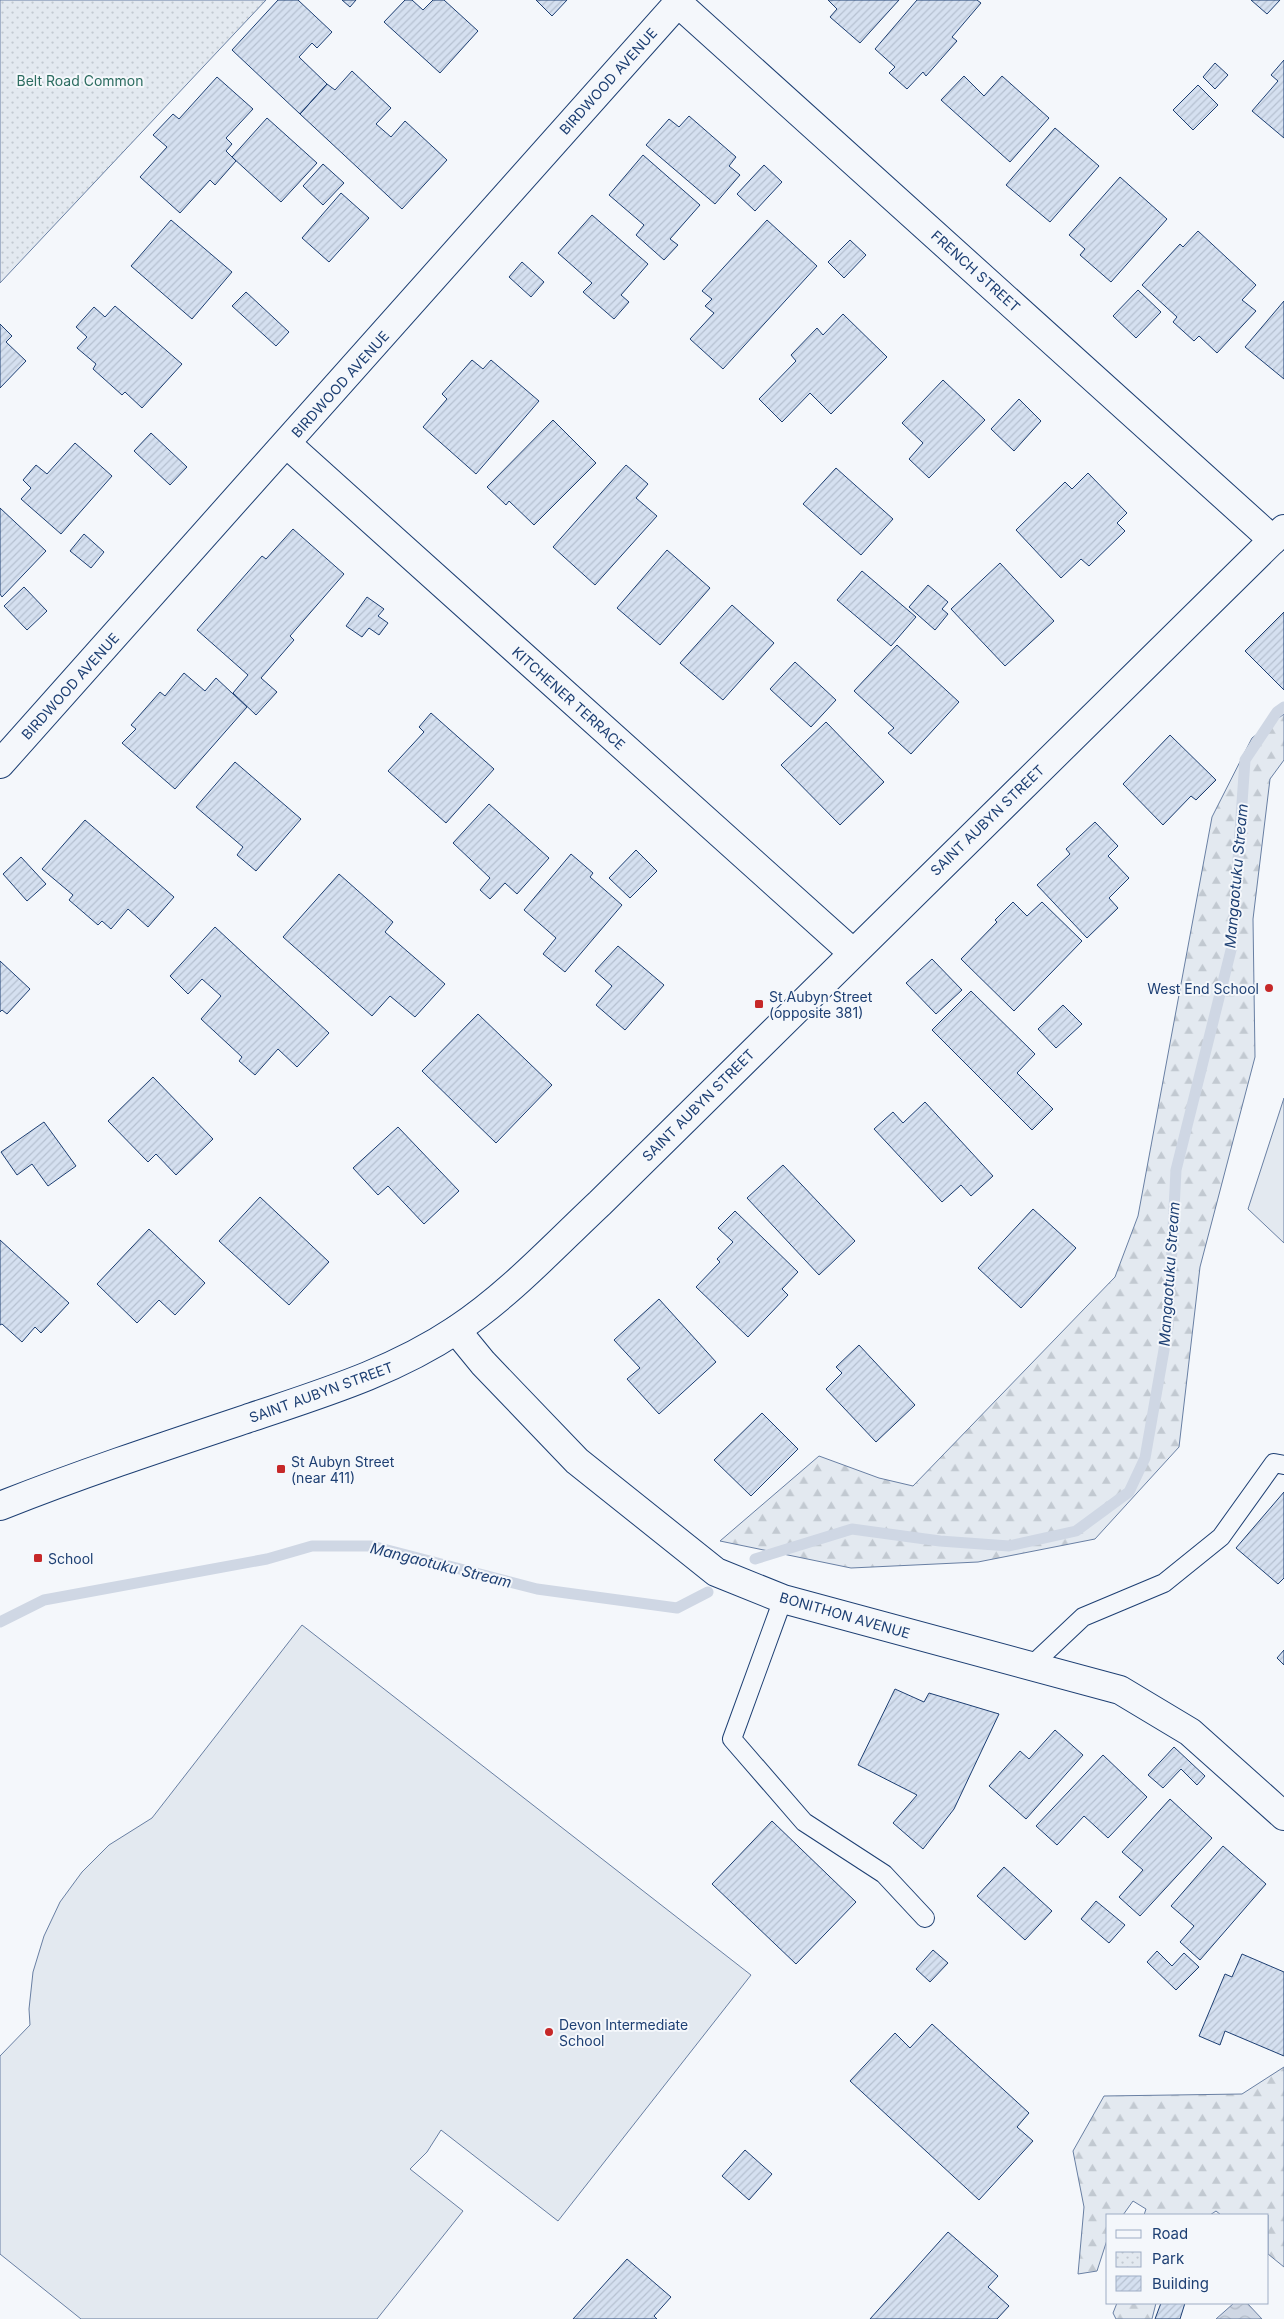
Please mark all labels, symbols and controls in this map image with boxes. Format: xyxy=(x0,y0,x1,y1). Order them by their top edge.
street label: BIRDWOOD AVENUE xyxy=(556,24,660,138)
park label: Belt Road Common xyxy=(17,72,143,89)
street label: FRENCH STREET xyxy=(928,227,1024,315)
street label: BIRDWOOD AVENUE xyxy=(288,327,392,441)
street label: BIRDWOOD AVENUE xyxy=(18,629,122,743)
street label: KITCHENER TERRACE xyxy=(509,643,629,753)
street label: SAINT AUBYN STREET xyxy=(927,761,1047,879)
water label: Mangaotuku Stream xyxy=(1220,803,1252,949)
place label: West End School xyxy=(1147,980,1259,997)
marker: West End School xyxy=(1263,982,1275,994)
place label: St Aubyn Street (opposite 381) xyxy=(769,988,873,1021)
marker: St Aubyn Street (opposite 381) xyxy=(753,998,765,1010)
street label: SAINT AUBYN STREET xyxy=(638,1045,758,1165)
water label: Mangaotuku Stream xyxy=(1154,1201,1184,1347)
street label: SAINT AUBYN STREET xyxy=(247,1358,395,1426)
place label: St Aubyn Street (near 411) xyxy=(291,1453,395,1486)
marker: St Aubyn Street (near 411) xyxy=(275,1463,287,1475)
water label: Mangaotuku Stream xyxy=(368,1538,514,1592)
place label: School xyxy=(48,1550,93,1567)
marker: School xyxy=(32,1552,44,1564)
street label: BONITHON AVENUE xyxy=(778,1588,912,1642)
place label: Devon Intermediate School xyxy=(559,2016,688,2049)
marker: Devon Intermediate School xyxy=(543,2026,555,2038)
legend xyxy=(1106,2214,1269,2304)
text: Road xyxy=(1152,2224,1188,2243)
text: Park xyxy=(1152,2249,1185,2268)
text: Building xyxy=(1152,2274,1209,2293)

